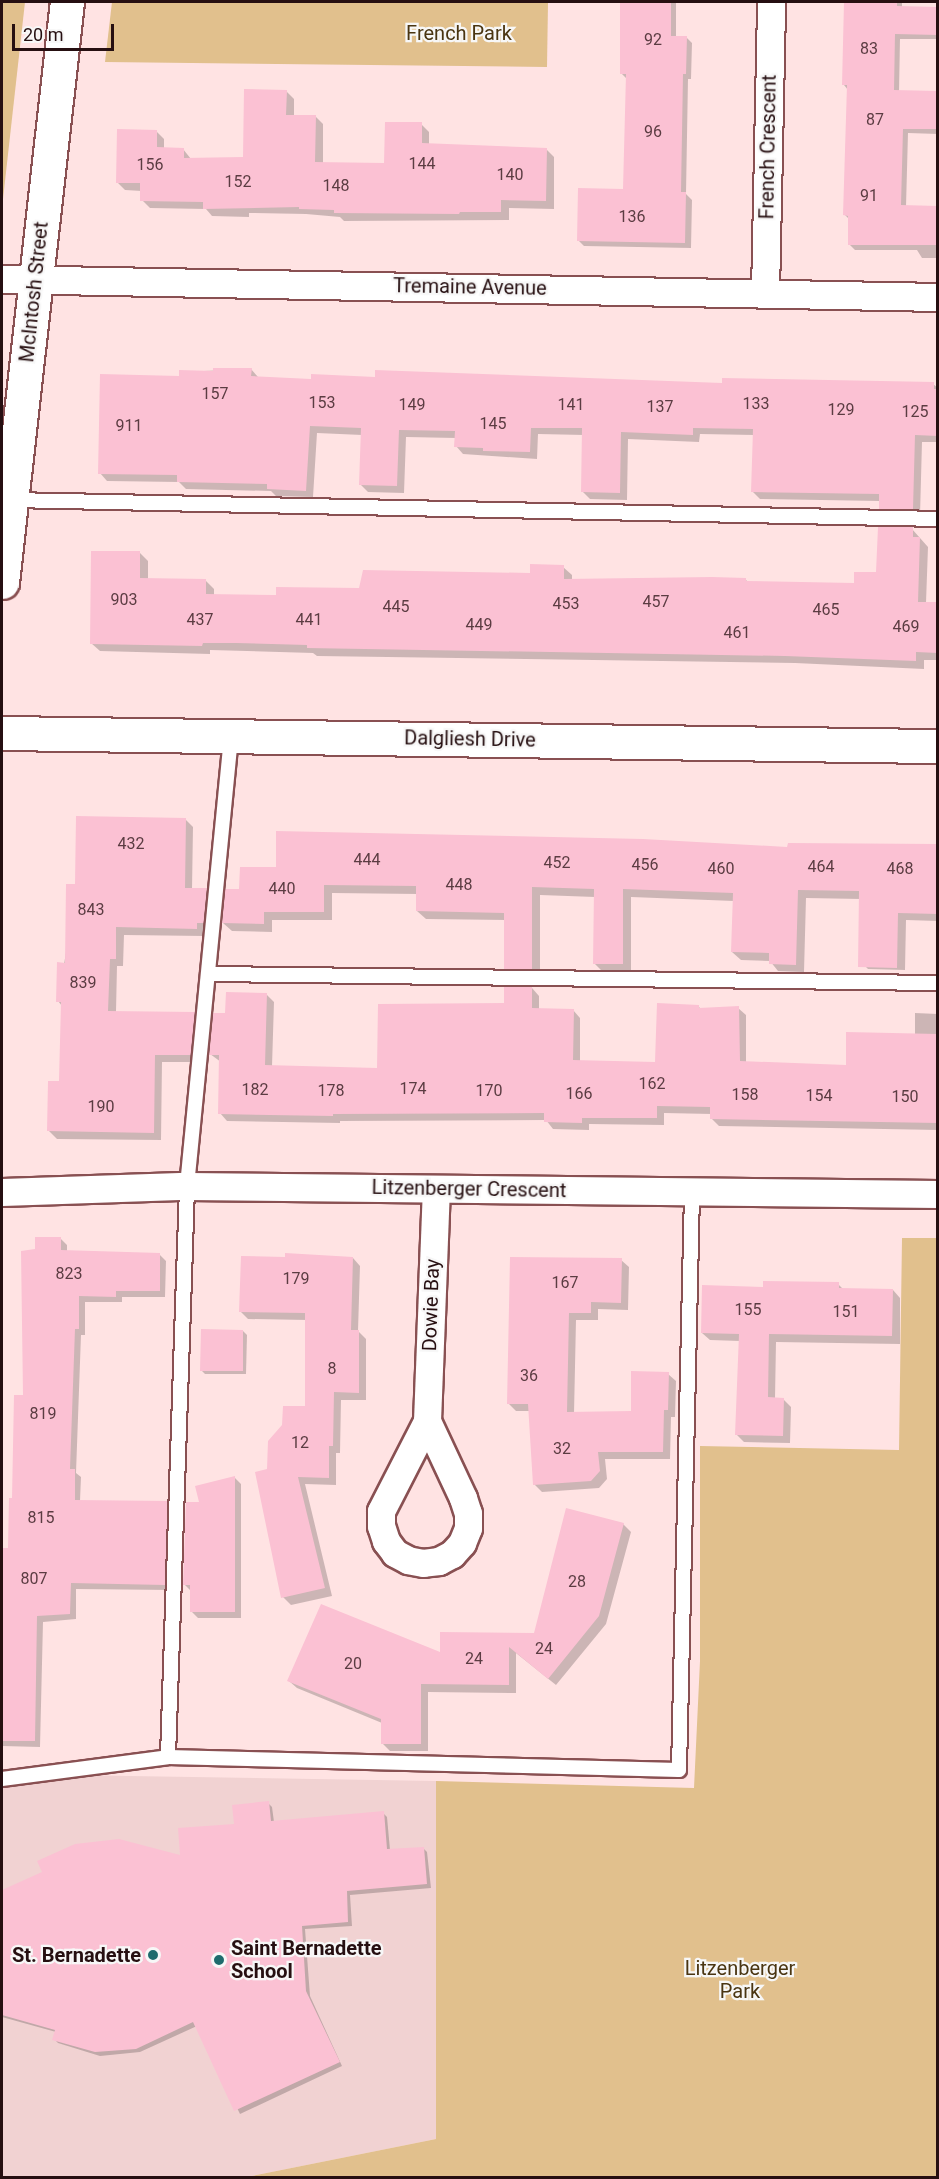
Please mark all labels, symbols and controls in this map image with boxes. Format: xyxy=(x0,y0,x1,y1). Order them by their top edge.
scale bar xyxy=(15,12,117,50)
park label: French Park xyxy=(406,21,512,45)
text: 20 m xyxy=(23,24,63,45)
house number: 92 xyxy=(644,30,662,50)
house number: 83 xyxy=(860,39,878,59)
street label: French Crescent xyxy=(755,74,781,220)
house number: 87 xyxy=(866,110,884,130)
house number: 96 xyxy=(644,122,662,142)
house number: 144 xyxy=(409,154,435,174)
house number: 156 xyxy=(137,155,163,175)
house number: 140 xyxy=(497,165,523,185)
house number: 152 xyxy=(225,172,251,192)
house number: 148 xyxy=(323,176,349,196)
house number: 91 xyxy=(860,186,878,206)
house number: 136 xyxy=(619,207,645,227)
street label: McIntosh Street xyxy=(15,221,53,363)
street label: Tremaine Avenue xyxy=(393,274,547,300)
house number: 157 xyxy=(202,384,228,404)
house number: 153 xyxy=(309,393,335,413)
house number: 133 xyxy=(743,394,769,414)
house number: 149 xyxy=(399,395,425,415)
house number: 141 xyxy=(558,395,584,415)
house number: 137 xyxy=(647,397,673,417)
house number: 129 xyxy=(828,400,854,420)
house number: 125 xyxy=(902,402,928,422)
house number: 145 xyxy=(480,414,506,434)
house number: 911 xyxy=(116,416,142,436)
house number: 903 xyxy=(111,590,137,610)
house number: 457 xyxy=(643,592,669,612)
house number: 453 xyxy=(553,594,579,614)
house number: 445 xyxy=(383,597,409,617)
house number: 465 xyxy=(813,600,839,620)
house number: 437 xyxy=(187,610,213,630)
house number: 441 xyxy=(296,610,322,630)
house number: 449 xyxy=(466,615,492,635)
house number: 469 xyxy=(893,617,919,637)
house number: 461 xyxy=(724,623,750,643)
street label: Dalgliesh Drive xyxy=(404,726,536,752)
house number: 432 xyxy=(118,834,144,854)
house number: 444 xyxy=(354,850,380,870)
house number: 452 xyxy=(544,853,570,873)
house number: 456 xyxy=(632,855,658,875)
house number: 464 xyxy=(808,857,834,877)
house number: 460 xyxy=(708,859,734,879)
house number: 468 xyxy=(887,859,913,879)
house number: 448 xyxy=(446,875,472,895)
house number: 440 xyxy=(269,879,295,899)
house number: 843 xyxy=(78,900,104,920)
house number: 839 xyxy=(70,973,96,993)
house number: 162 xyxy=(639,1074,665,1094)
house number: 174 xyxy=(400,1079,426,1099)
house number: 182 xyxy=(242,1080,268,1100)
house number: 178 xyxy=(318,1081,344,1101)
house number: 170 xyxy=(476,1081,502,1101)
house number: 166 xyxy=(566,1084,592,1104)
house number: 158 xyxy=(732,1085,758,1105)
house number: 154 xyxy=(806,1086,832,1106)
house number: 150 xyxy=(892,1087,918,1107)
house number: 190 xyxy=(88,1097,114,1117)
street label: Litzenberger Crescent xyxy=(371,1175,567,1203)
street label: Dowie Bay xyxy=(417,1258,445,1352)
house number: 823 xyxy=(56,1264,82,1284)
house number: 179 xyxy=(283,1269,309,1289)
house number: 167 xyxy=(552,1273,578,1293)
house number: 155 xyxy=(735,1300,761,1320)
house number: 151 xyxy=(833,1302,859,1322)
house number: 8 xyxy=(328,1359,336,1379)
house number: 36 xyxy=(520,1366,538,1386)
house number: 819 xyxy=(30,1404,56,1424)
house number: 12 xyxy=(291,1433,309,1453)
house number: 32 xyxy=(553,1439,571,1459)
house number: 815 xyxy=(28,1508,54,1528)
house number: 807 xyxy=(21,1569,47,1589)
house number: 28 xyxy=(568,1572,586,1592)
house number: 24 xyxy=(535,1639,553,1659)
house number: 24 xyxy=(465,1649,483,1669)
house number: 20 xyxy=(344,1654,362,1674)
place label: Saint Bernadette School xyxy=(231,1936,381,1983)
place label: St. Bernadette xyxy=(12,1943,141,1967)
marker: St. Bernadette xyxy=(146,1948,160,1962)
marker: Saint Bernadette School xyxy=(212,1953,226,1967)
park label: Litzenberger Park xyxy=(685,1957,795,2004)

